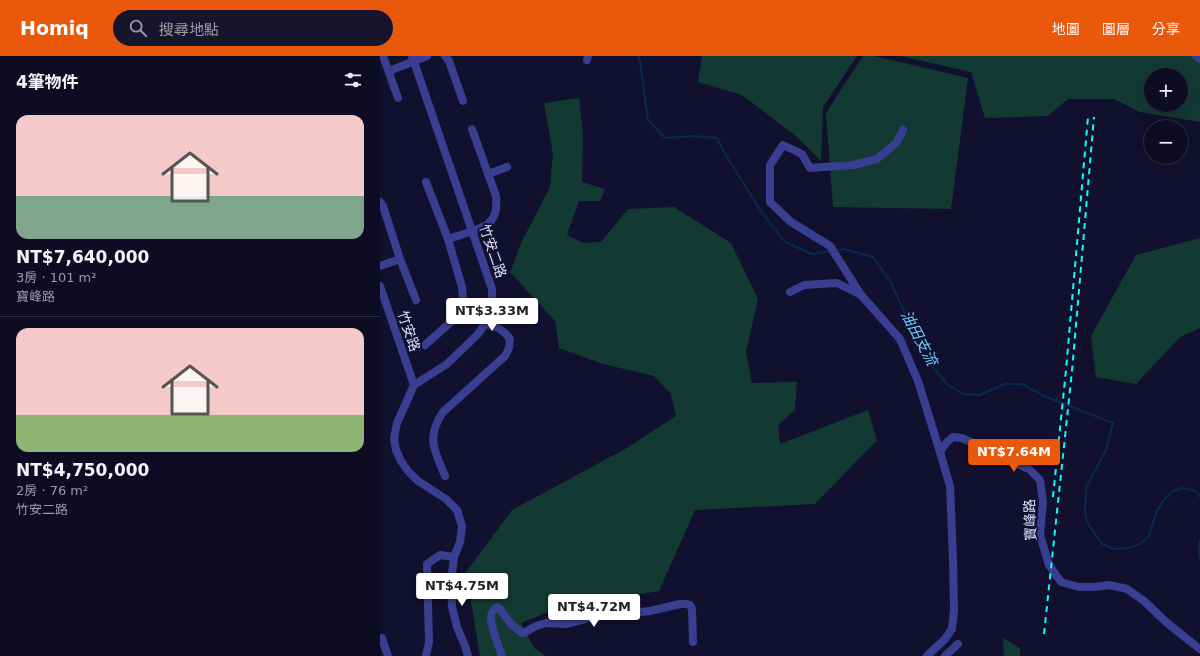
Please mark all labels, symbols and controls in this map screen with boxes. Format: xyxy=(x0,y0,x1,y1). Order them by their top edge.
search box xyxy=(113,10,393,46)
text: Homiq xyxy=(20,17,89,39)
icon: search xyxy=(127,17,149,39)
text: 搜尋地點 xyxy=(159,21,219,39)
text: 地圖 xyxy=(1052,21,1080,37)
text: 圖層 xyxy=(1102,21,1130,37)
text: 分享 xyxy=(1152,21,1180,37)
map controls xyxy=(1144,68,1188,164)
button: + xyxy=(1144,68,1188,112)
icon: filters xyxy=(342,69,364,91)
text: 4筆物件 xyxy=(16,72,79,92)
button: − xyxy=(1144,120,1188,164)
icon: home xyxy=(154,141,226,213)
street label: 竹安二路 xyxy=(476,222,510,280)
text: NT$7,640,000 xyxy=(16,247,149,267)
text: 3房 · 101 m² xyxy=(16,270,97,285)
text: 寶峰路 xyxy=(16,289,55,304)
pin: NT$3.33M xyxy=(451,298,533,332)
text: NT$3.33M xyxy=(455,303,529,318)
water label: 油田支流 xyxy=(897,307,942,370)
street label: 竹安路 xyxy=(395,309,423,353)
icon: home xyxy=(154,354,226,426)
pin: NT$7.64M xyxy=(973,439,1055,473)
text: NT$7.64M xyxy=(977,444,1051,459)
text: NT$4,750,000 xyxy=(16,460,149,480)
text: 2房 · 76 m² xyxy=(16,483,88,498)
street label: 寶峰路 xyxy=(1021,499,1039,541)
text: 竹安二路 xyxy=(16,502,68,517)
pin: NT$4.75M xyxy=(421,573,503,607)
text: NT$4.75M xyxy=(425,578,499,593)
pin: NT$4.72M xyxy=(553,594,635,628)
text: NT$4.72M xyxy=(557,599,631,614)

